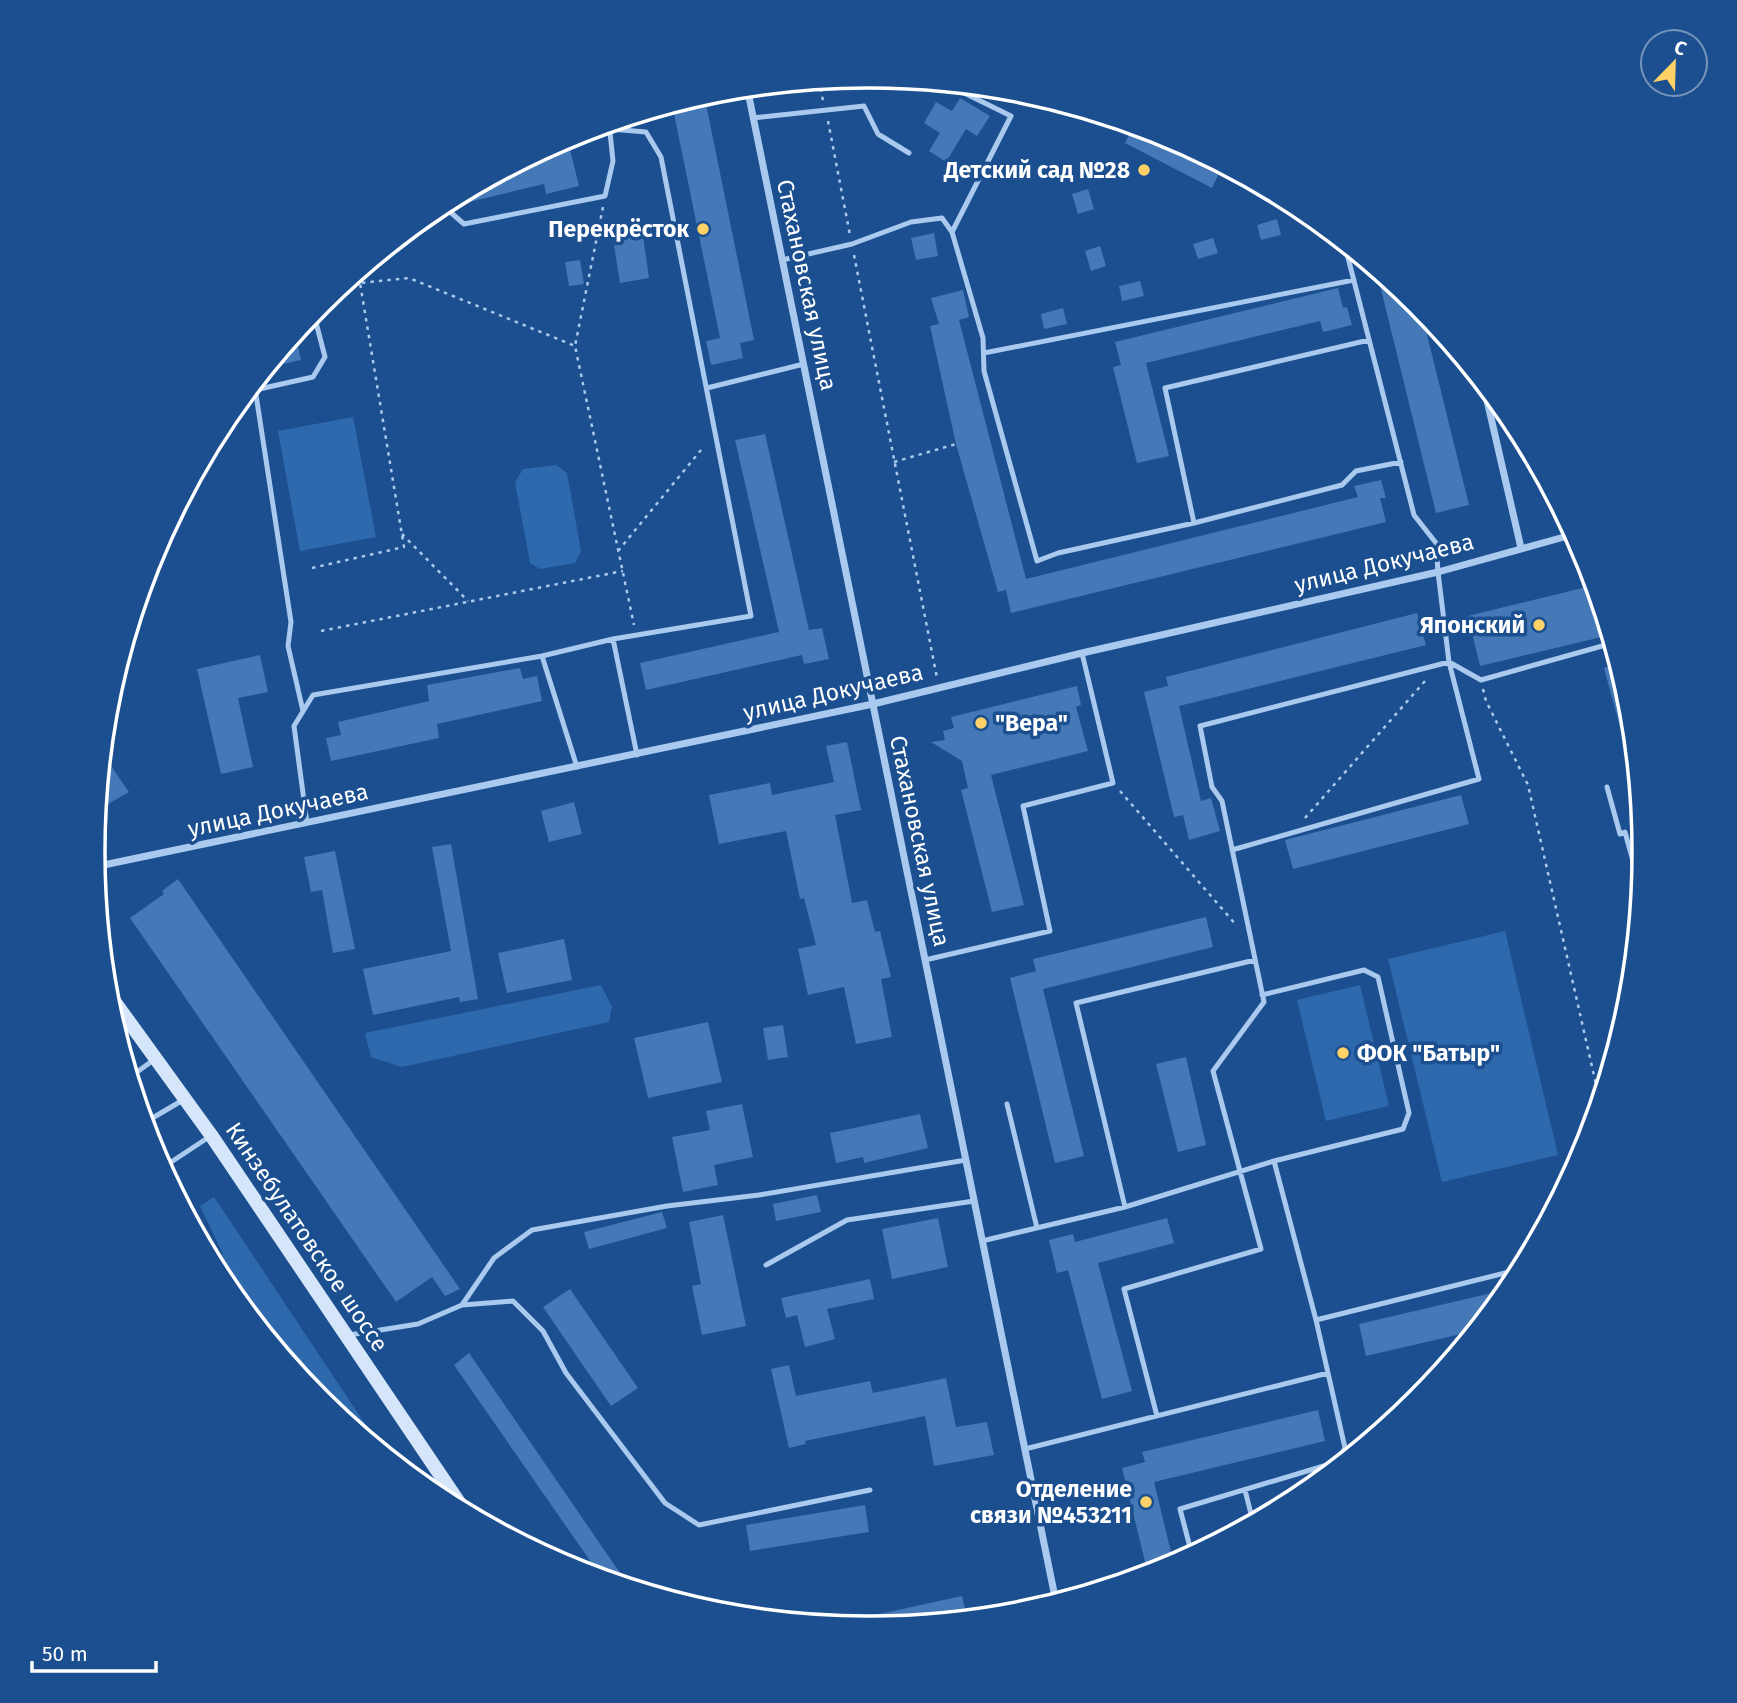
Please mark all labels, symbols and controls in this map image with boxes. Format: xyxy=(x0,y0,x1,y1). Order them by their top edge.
north arrow xyxy=(1639,28,1709,98)
text: С xyxy=(1671,35,1690,61)
place label: Детский сад №28 xyxy=(943,156,1130,184)
marker: Детский сад №28 xyxy=(1136,162,1152,178)
street label: Стахановская улица xyxy=(771,177,843,393)
place label: Перекрёсток xyxy=(548,215,689,243)
marker: Перекрёсток xyxy=(695,221,711,237)
street label: улица Докучаева xyxy=(1291,527,1477,599)
place label: Японский xyxy=(1420,611,1525,639)
marker: Японский xyxy=(1531,617,1547,633)
street label: улица Докучаева xyxy=(740,658,926,726)
place label: "Вера" xyxy=(995,709,1068,737)
marker: "Вера" xyxy=(973,715,989,731)
street label: Стахановская улица xyxy=(884,733,956,949)
street label: улица Докучаева xyxy=(185,777,371,843)
place label: ФОК "Батыр" xyxy=(1357,1039,1500,1067)
marker: ФОК "Батыр" xyxy=(1335,1045,1351,1061)
street label: Кинзебулатовское шоссе xyxy=(220,1117,394,1357)
place label: Отделение связи №453211 xyxy=(970,1475,1132,1529)
marker: Отделение связи №453211 xyxy=(1138,1494,1154,1510)
scale bar xyxy=(32,1630,156,1674)
text: 50 m xyxy=(42,1641,88,1667)

